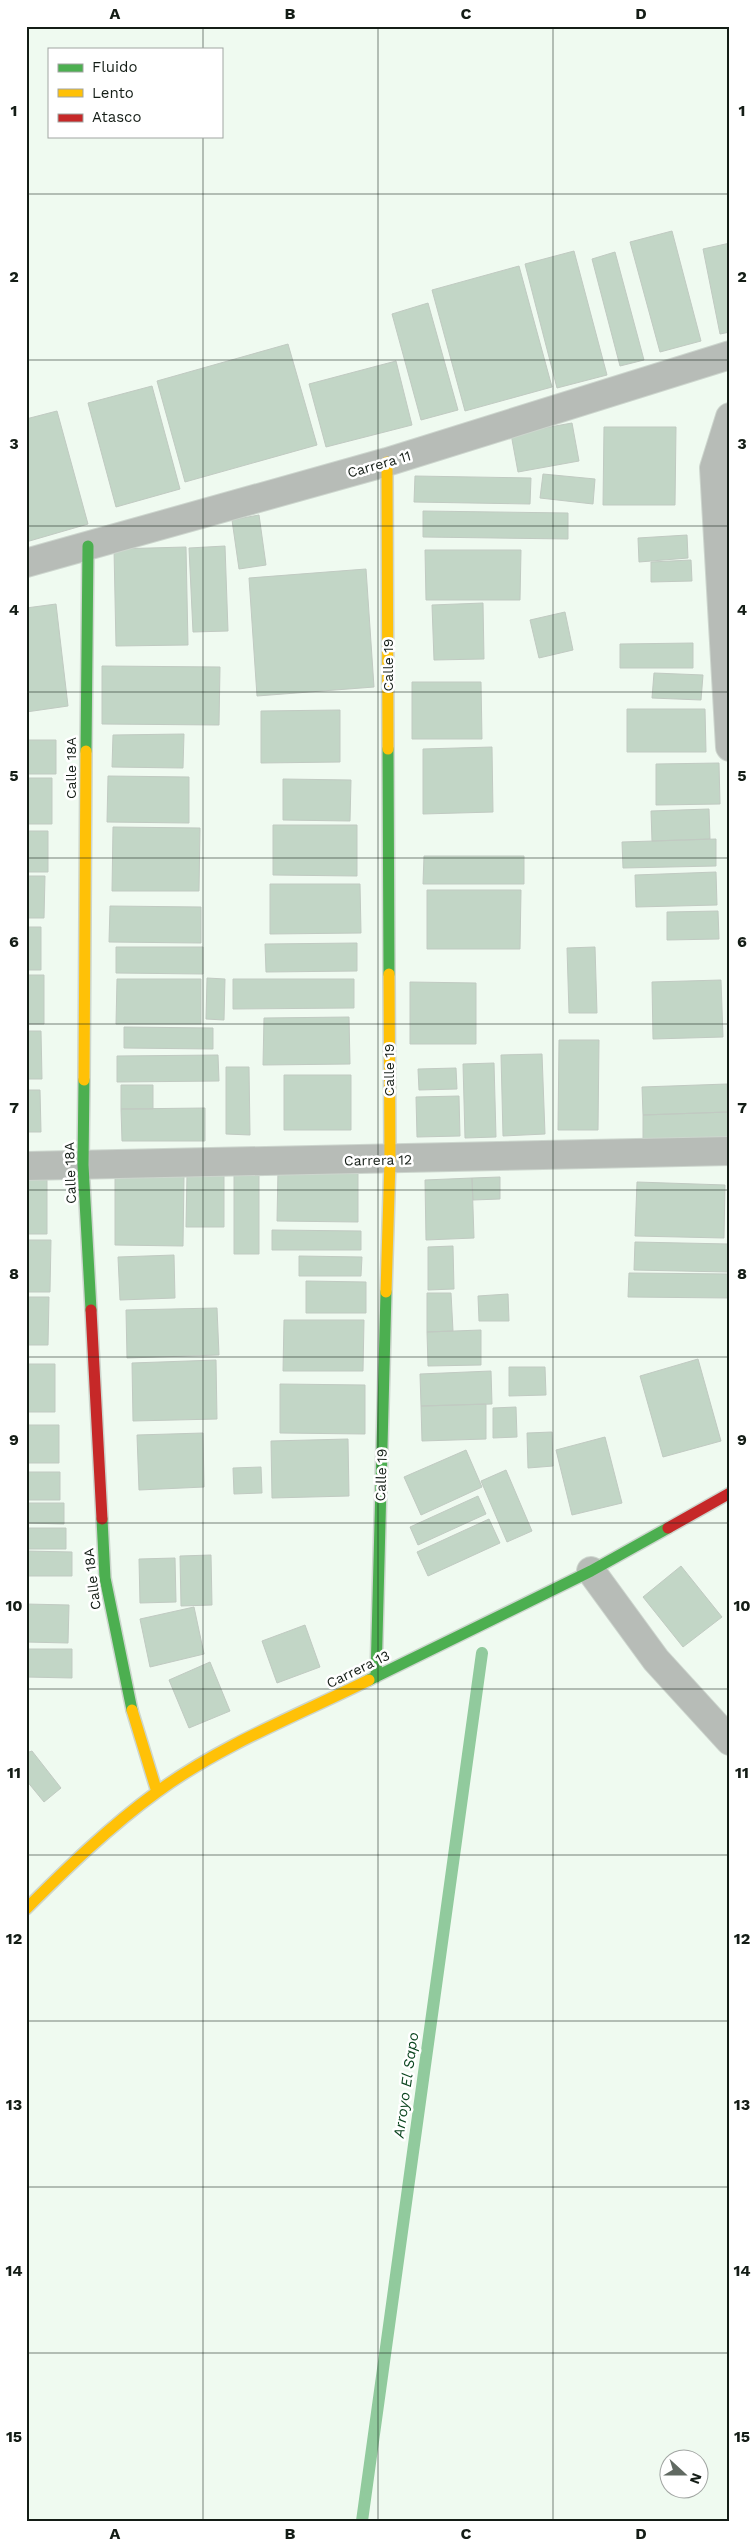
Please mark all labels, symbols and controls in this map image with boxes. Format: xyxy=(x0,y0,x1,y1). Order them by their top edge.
text: A xyxy=(110,4,121,23)
text: B xyxy=(285,4,296,23)
text: C xyxy=(461,4,472,23)
text: D xyxy=(635,4,647,23)
legend xyxy=(48,48,222,138)
text: Fluido xyxy=(92,58,137,76)
text: Lento xyxy=(92,84,134,102)
text: 1 xyxy=(11,101,17,120)
text: 1 xyxy=(739,101,745,120)
text: Atasco xyxy=(92,108,141,126)
text: 2 xyxy=(9,267,19,286)
text: 2 xyxy=(737,267,747,286)
text: 3 xyxy=(9,434,19,453)
text: 3 xyxy=(737,434,747,453)
street label: Carrera 11 xyxy=(345,447,413,481)
text: 4 xyxy=(9,600,19,619)
text: 4 xyxy=(737,600,747,619)
street label: Calle 19 xyxy=(380,639,396,691)
street label: Calle 18A xyxy=(63,737,79,799)
text: 5 xyxy=(9,766,19,785)
text: 5 xyxy=(737,766,747,785)
text: 6 xyxy=(9,932,19,951)
text: 6 xyxy=(737,932,747,951)
street label: Calle 19 xyxy=(381,1044,397,1096)
text: 7 xyxy=(9,1098,19,1117)
text: 7 xyxy=(737,1098,747,1117)
street label: Calle 18A xyxy=(61,1142,79,1204)
street label: Carrera 12 xyxy=(344,1151,412,1169)
text: 8 xyxy=(9,1264,19,1283)
text: 8 xyxy=(737,1264,747,1283)
text: 9 xyxy=(9,1430,19,1449)
text: 9 xyxy=(737,1430,747,1449)
street label: Calle 19 xyxy=(372,1448,390,1502)
street label: Calle 18A xyxy=(80,1547,104,1611)
text: 10 xyxy=(5,1596,23,1615)
text: 10 xyxy=(733,1596,751,1615)
street label: Carrera 13 xyxy=(324,1647,392,1691)
text: 11 xyxy=(7,1763,21,1782)
text: 11 xyxy=(735,1763,749,1782)
text: 12 xyxy=(6,1929,22,1948)
text: 12 xyxy=(734,1929,750,1948)
water label: Arroyo El Sapo xyxy=(390,2031,422,2140)
text: 13 xyxy=(6,2095,22,2114)
text: 13 xyxy=(734,2095,750,2114)
text: 14 xyxy=(5,2261,23,2280)
text: 14 xyxy=(733,2261,751,2280)
text: 15 xyxy=(6,2427,22,2446)
text: 15 xyxy=(734,2427,750,2446)
north arrow xyxy=(658,2450,708,2500)
text: N xyxy=(687,2471,705,2486)
text: A xyxy=(110,2524,121,2543)
text: B xyxy=(285,2524,296,2543)
text: C xyxy=(461,2524,472,2543)
text: D xyxy=(635,2524,647,2543)

